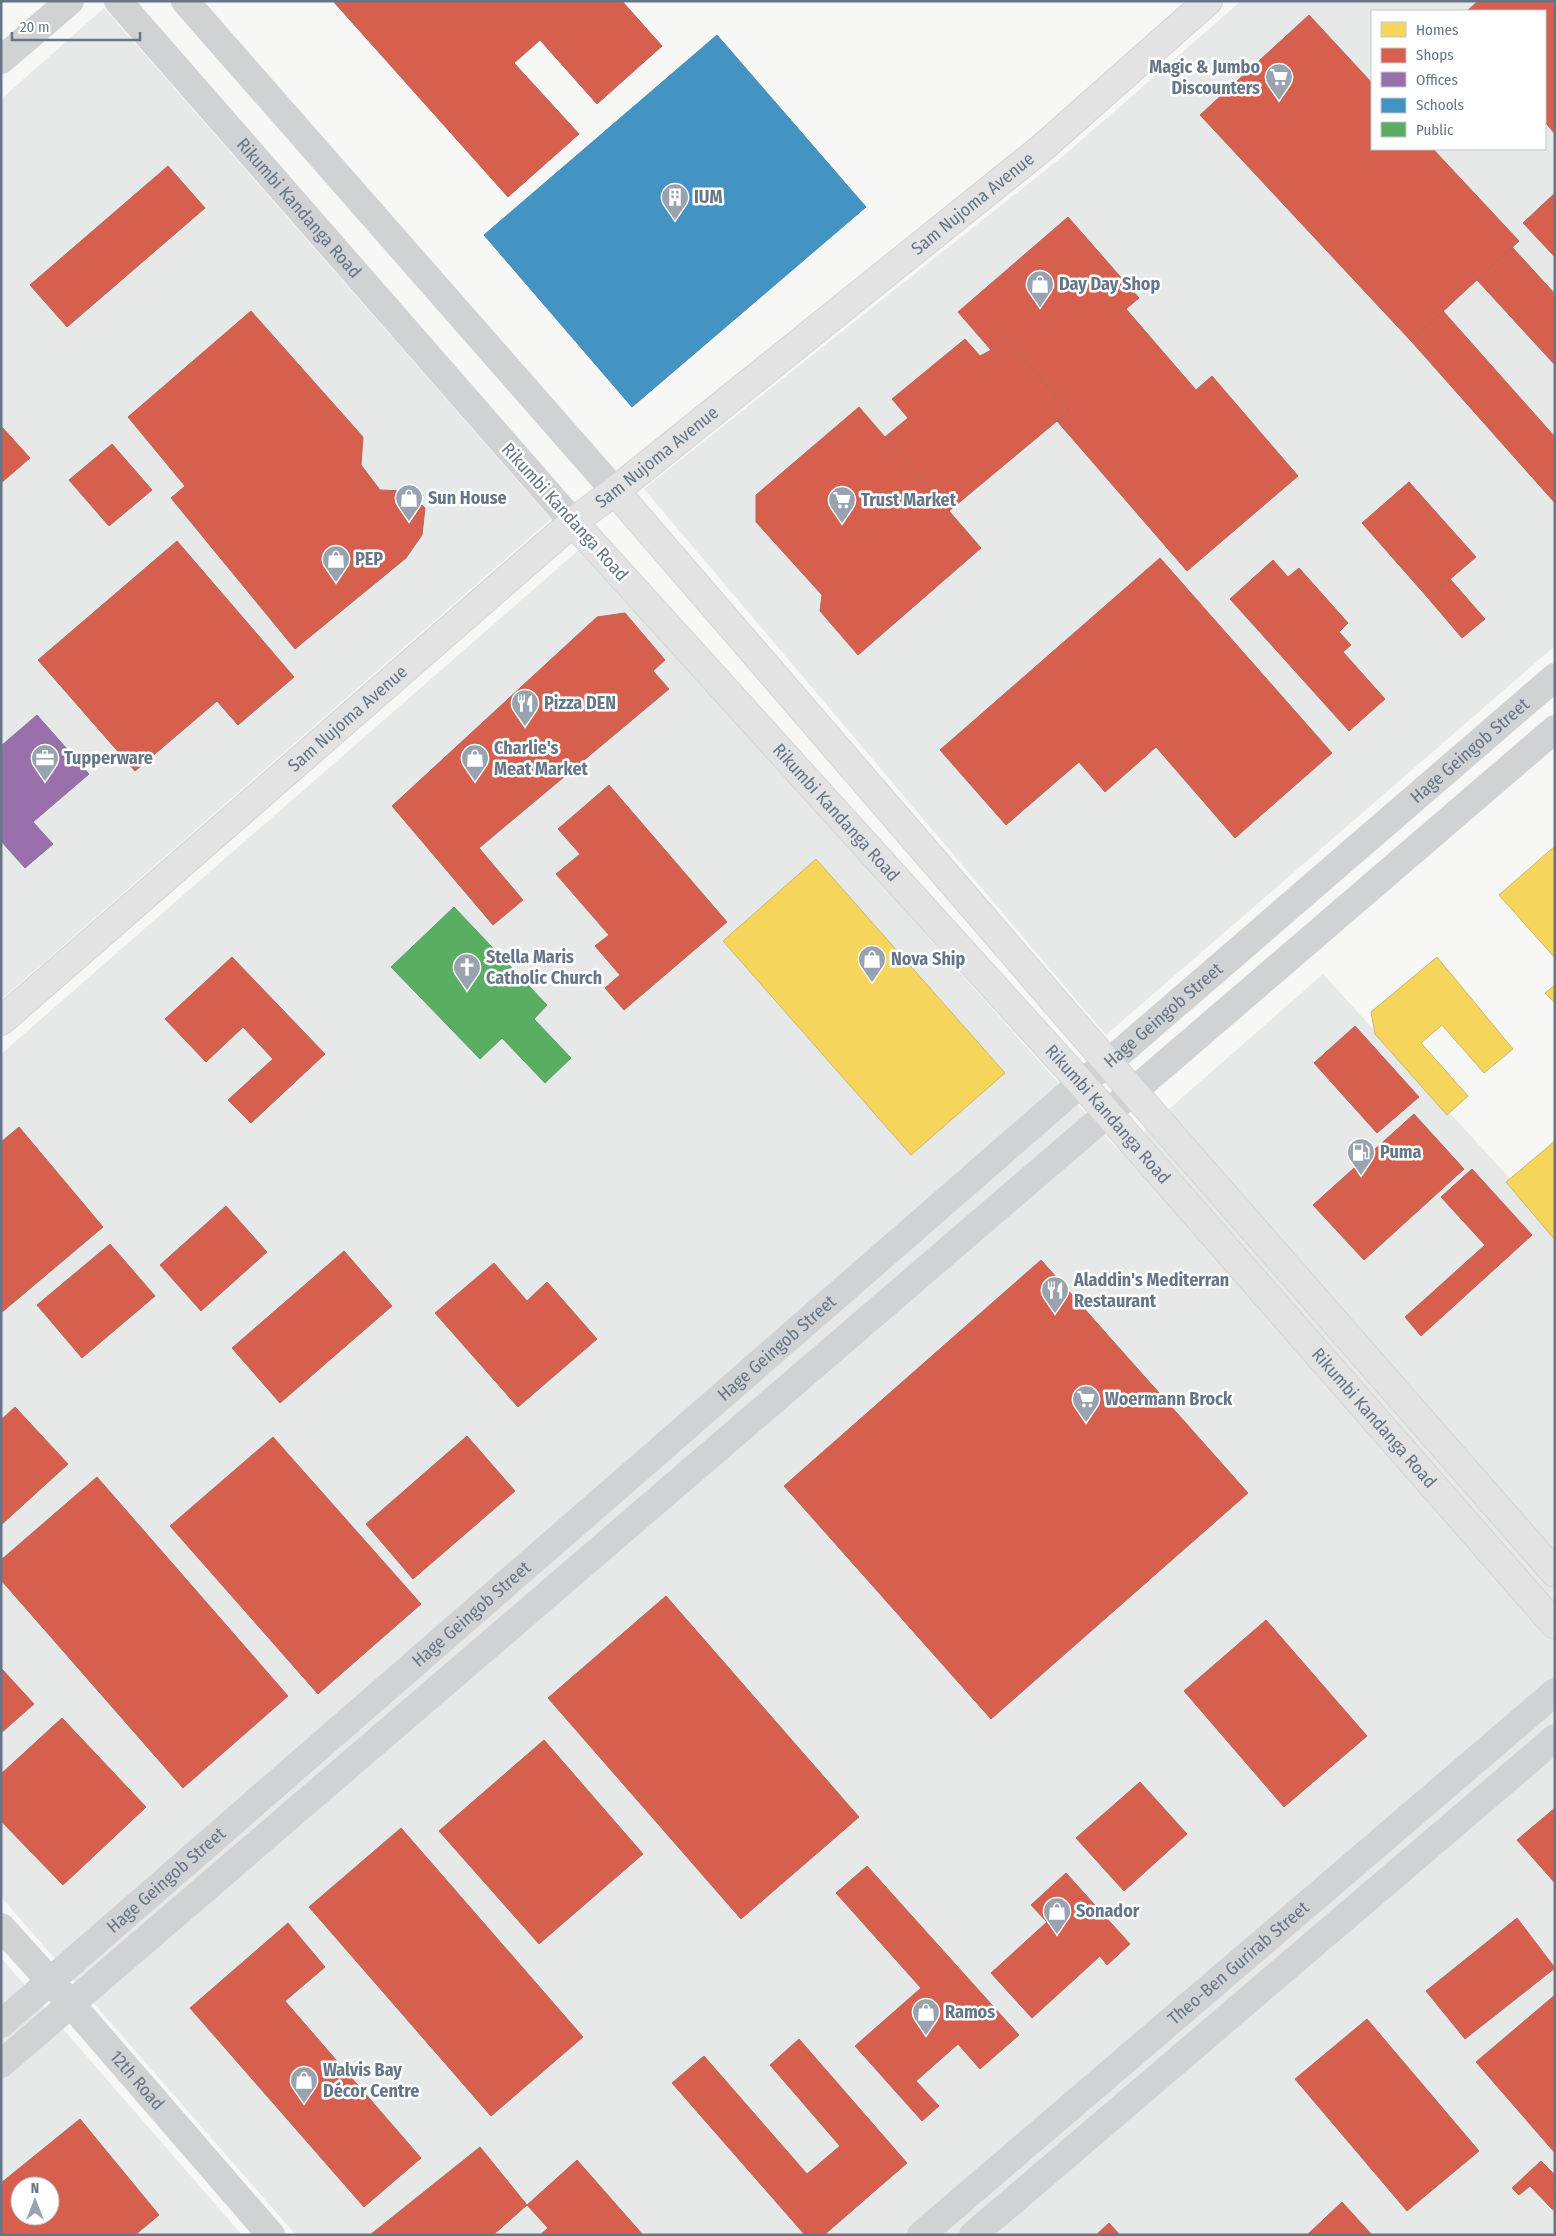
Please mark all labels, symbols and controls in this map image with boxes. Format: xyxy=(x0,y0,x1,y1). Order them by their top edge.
scale bar xyxy=(12,10,140,42)
legend xyxy=(1371,10,1546,150)
text: 20 m xyxy=(20,18,50,36)
text: Homes xyxy=(1416,21,1458,39)
text: Shops xyxy=(1416,46,1454,64)
place label: Magic & Jumbo Discounters xyxy=(1149,56,1260,99)
supermarket icon: Magic & Jumbo Discounters xyxy=(1264,62,1294,101)
text: Offices xyxy=(1416,71,1458,89)
text: Schools xyxy=(1416,96,1464,114)
text: Public xyxy=(1416,121,1454,139)
street label: Rikumbi Kandanga Road xyxy=(232,134,366,283)
street label: Sam Nujoma Avenue xyxy=(907,148,1039,260)
building icon: IUM xyxy=(660,182,690,221)
place label: IUM xyxy=(694,186,722,208)
shop icon: Day Day Shop xyxy=(1025,269,1055,308)
place label: Day Day Shop xyxy=(1059,273,1160,295)
street label: Sam Nujoma Avenue xyxy=(591,401,723,513)
street label: Rikumbi Kandanga Road xyxy=(497,438,633,586)
shop icon: Sun House xyxy=(394,483,424,522)
supermarket icon: Trust Market xyxy=(827,485,857,524)
place label: Sun House xyxy=(428,487,507,509)
place label: Trust Market xyxy=(861,489,957,511)
shop icon: PEP xyxy=(321,544,351,583)
place label: PEP xyxy=(355,548,383,570)
street label: Sam Nujoma Avenue xyxy=(283,661,412,777)
restaurant icon: Pizza DEN xyxy=(510,688,540,727)
place label: Pizza DEN xyxy=(544,692,616,714)
street label: Hage Geingob Street xyxy=(1406,693,1534,808)
place label: Charlie's Meat Market xyxy=(494,737,589,780)
street label: Rikumbi Kandanga Road xyxy=(768,739,904,886)
office icon: Tupperware xyxy=(30,743,60,782)
shop icon: Charlie's Meat Market xyxy=(460,743,490,782)
place label: Tupperware xyxy=(64,747,153,769)
shop icon: Nova Ship xyxy=(857,944,887,983)
place label: Stella Maris Catholic Church xyxy=(486,946,602,989)
place label: Nova Ship xyxy=(891,948,965,970)
church icon: Stella Maris Catholic Church xyxy=(452,952,482,991)
street label: Hage Geingob Street xyxy=(1099,958,1227,1073)
street label: Rikumbi Kandanga Road xyxy=(1041,1040,1175,1188)
fuel station icon: Puma xyxy=(1346,1137,1376,1176)
place label: Puma xyxy=(1380,1141,1421,1163)
place label: Aladdin's Mediterran Restaurant xyxy=(1073,1269,1229,1312)
restaurant icon: Aladdin's Mediterran Restaurant xyxy=(1040,1275,1070,1314)
street label: Hage Geingob Street xyxy=(713,1290,841,1406)
street label: Rikumbi Kandanga Road xyxy=(1307,1344,1441,1493)
supermarket icon: Woermann Brock xyxy=(1071,1384,1101,1423)
place label: Woermann Brock xyxy=(1105,1388,1233,1410)
street label: Hage Geingob Street xyxy=(408,1556,535,1672)
street label: Hage Geingob Street xyxy=(102,1823,230,1938)
shop icon: Sonador xyxy=(1042,1896,1072,1935)
street label: Theo-Ben Gurirab Street xyxy=(1163,1897,1314,2030)
place label: Sonador xyxy=(1076,1900,1140,1922)
shop icon: Ramos xyxy=(911,1997,941,2036)
place label: Ramos xyxy=(945,2001,995,2023)
street label: 12th Road xyxy=(105,2046,169,2115)
place label: Walvis Bay Décor Centre xyxy=(323,2059,419,2102)
shop icon: Walvis Bay Décor Centre xyxy=(289,2065,319,2104)
north arrow xyxy=(10,2176,60,2226)
text: N xyxy=(31,2180,39,2197)

